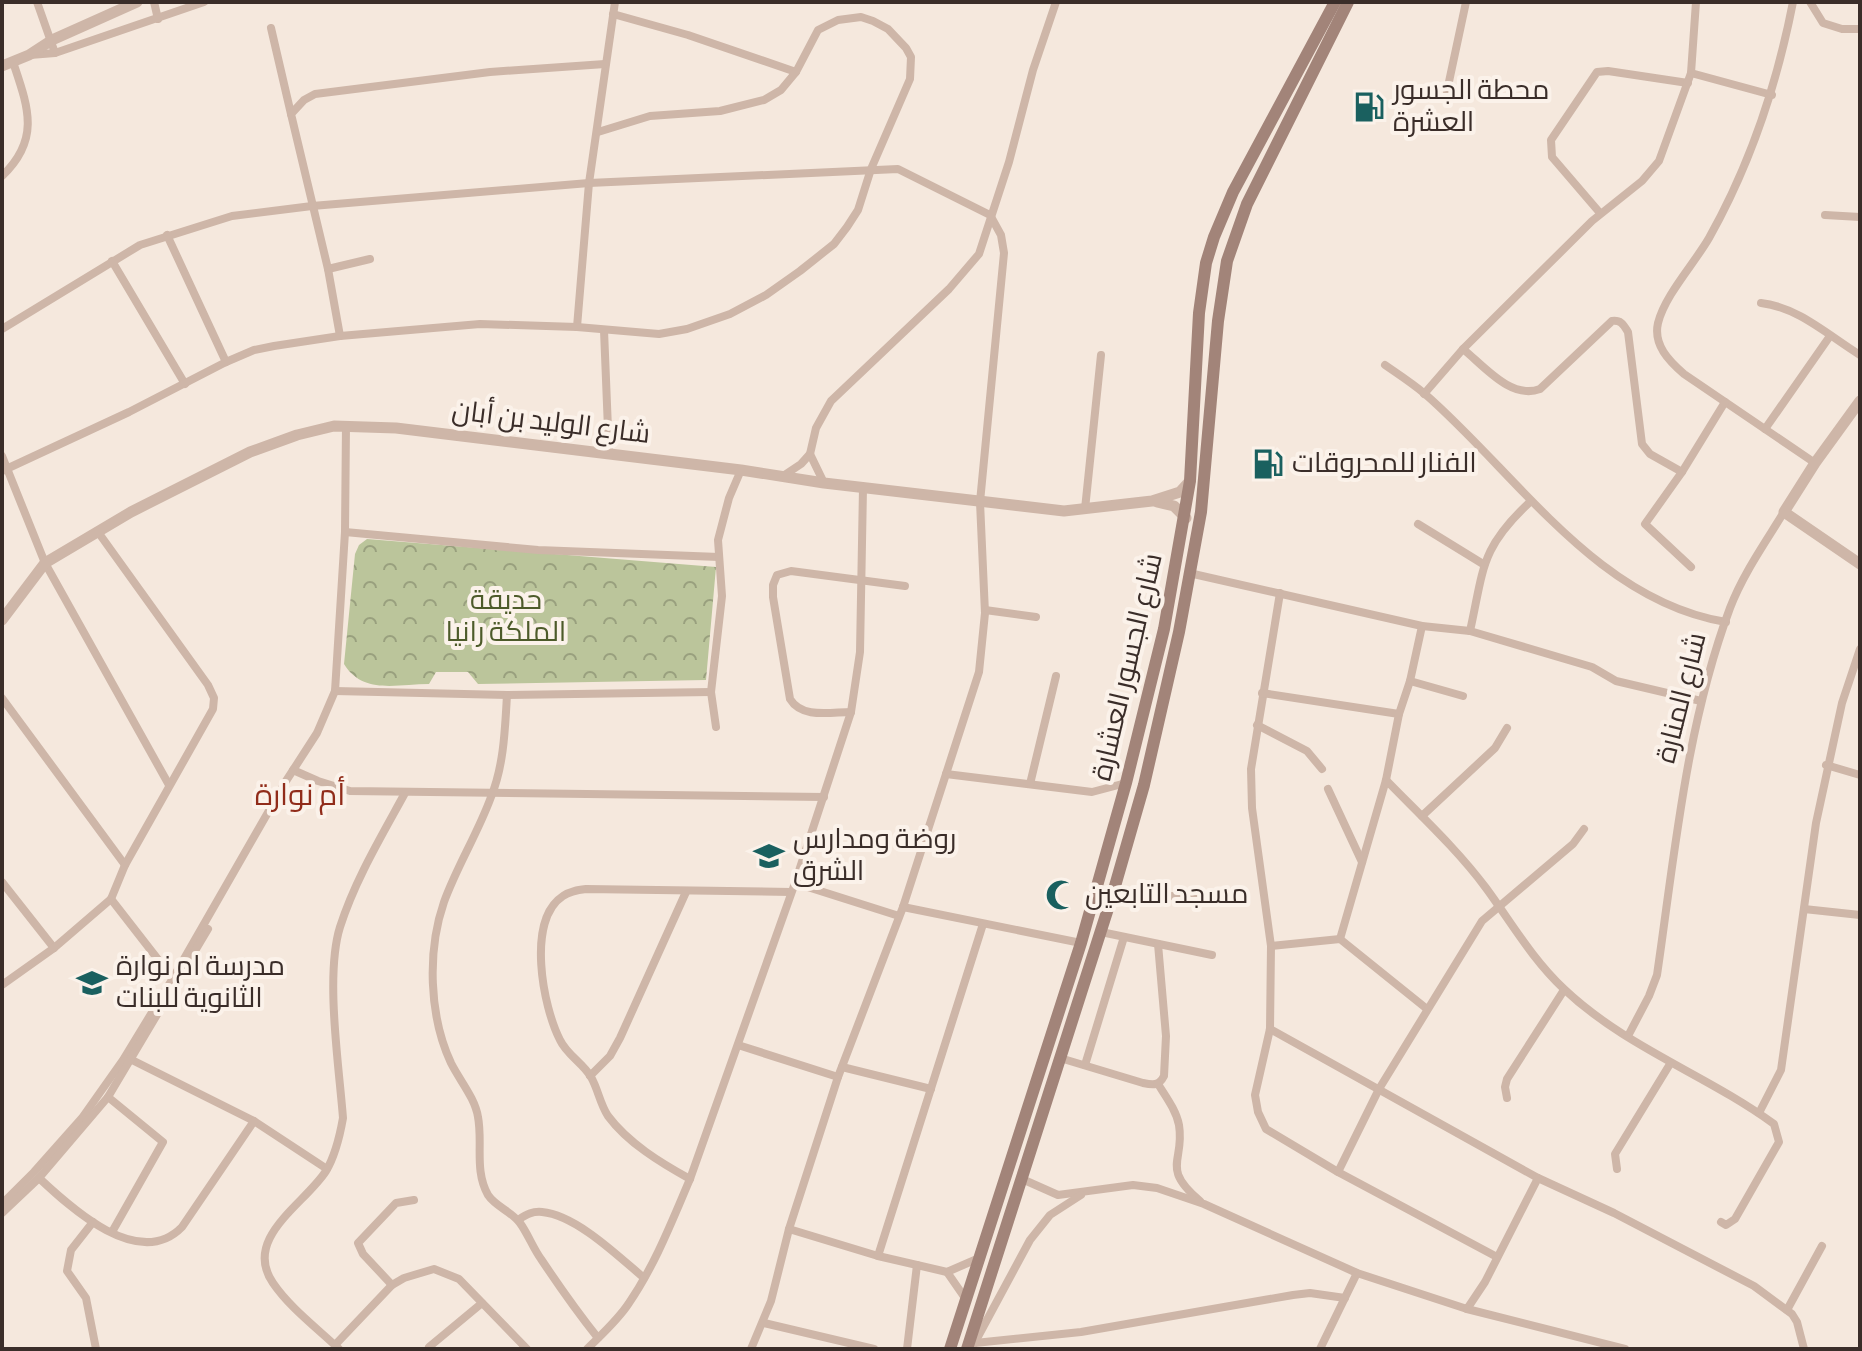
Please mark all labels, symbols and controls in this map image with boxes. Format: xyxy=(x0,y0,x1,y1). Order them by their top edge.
place label: محطة الجسور العشرة xyxy=(1391,77,1549,137)
fuel station icon: محطة الجسور العشرة xyxy=(1352,90,1386,124)
street label: شارع الوليد بن أبان xyxy=(450,392,652,452)
fuel station icon: الفنار للمحروقات xyxy=(1251,447,1285,481)
place label: الفنار للمحروقات xyxy=(1292,450,1477,478)
street label: شارع الجسور العشارة xyxy=(1087,550,1171,784)
park label: حديقة الملكة رانيا xyxy=(446,587,566,647)
street label: شارع المنارة xyxy=(1651,630,1715,767)
district label: أم نوارة xyxy=(255,776,345,815)
place label: روضة ومدارس الشرق xyxy=(793,826,956,887)
school or university icon: روضة ومدارس الشرق xyxy=(752,839,786,873)
mosque icon: مسجد التابعين xyxy=(1044,878,1078,912)
place label: مسجد التابعين xyxy=(1085,881,1248,910)
place label: مدرسة ام نوارة الثانوية للبنات xyxy=(116,953,285,1013)
school or university icon: مدرسة ام نوارة الثانوية للبنات xyxy=(75,966,109,1000)

